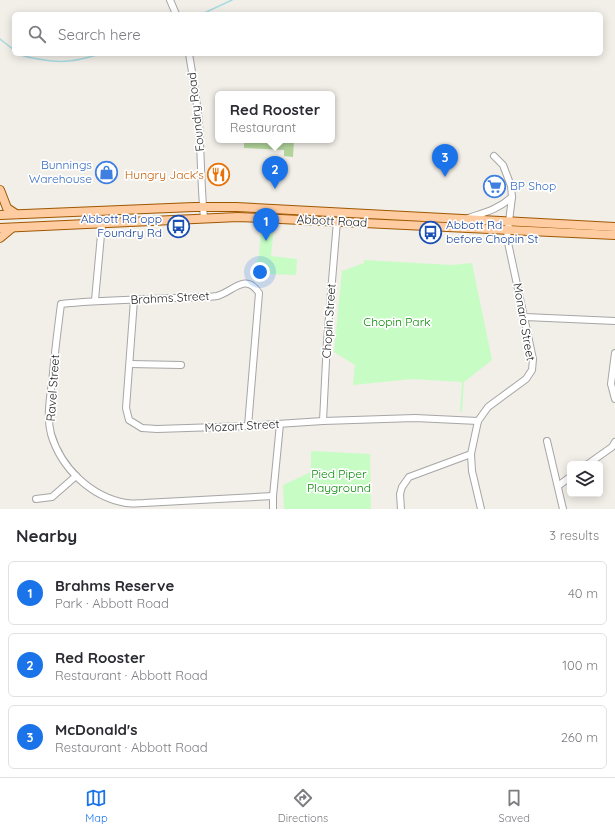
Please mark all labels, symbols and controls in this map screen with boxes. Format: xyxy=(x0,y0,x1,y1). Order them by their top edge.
search box xyxy=(12,12,603,56)
icon: search xyxy=(26,23,48,45)
text: Search here xyxy=(58,25,141,44)
street label: Foundry Road xyxy=(184,72,207,152)
popup xyxy=(215,91,335,143)
text: Red Rooster xyxy=(230,100,320,119)
text: Restaurant xyxy=(230,119,296,135)
pin: 3 xyxy=(432,144,458,177)
pin: 2 xyxy=(262,156,288,189)
place label: Bunnings Warehouse xyxy=(29,157,92,186)
shop icon: Bunnings Warehouse xyxy=(94,159,120,185)
restaurant icon: Hungry Jack's xyxy=(206,162,232,188)
place label: Hungry Jack's xyxy=(125,167,204,182)
supermarket icon: BP Shop xyxy=(481,173,507,199)
place label: BP Shop xyxy=(510,178,556,193)
pin: 1 xyxy=(253,208,279,241)
place label: Abbott Rd opp Foundry Rd xyxy=(81,211,162,240)
street label: Abbott Road xyxy=(296,211,368,230)
bus stop icon: Abbott Rd opp Foundry Rd xyxy=(165,213,191,239)
place label: Abbott Rd before Chopin St xyxy=(446,217,538,246)
bus stop icon: Abbott Rd before Chopin St xyxy=(418,219,444,245)
your location xyxy=(250,262,270,282)
street label: Monaro Street xyxy=(510,282,539,362)
street label: Chopin Street xyxy=(318,283,339,359)
street label: Brahms Street xyxy=(130,288,210,307)
park label: Chopin Park xyxy=(363,314,431,329)
street label: Ravel Street xyxy=(43,354,62,422)
street label: Mozart Street xyxy=(204,416,280,435)
map controls xyxy=(567,461,603,497)
button: layers xyxy=(567,461,603,497)
park label: Pied Piper Playground xyxy=(307,466,371,495)
text: Nearby xyxy=(16,525,77,546)
text: 3 results xyxy=(549,527,599,543)
text: Brahms Reserve xyxy=(55,576,174,595)
text: 1 xyxy=(27,585,33,601)
text: 40 m xyxy=(568,585,598,601)
text: Park · Abbott Road xyxy=(55,595,169,611)
text: Red Rooster xyxy=(55,648,145,667)
text: 2 xyxy=(26,657,34,673)
text: 100 m xyxy=(562,657,598,673)
text: Restaurant · Abbott Road xyxy=(55,667,208,683)
text: McDonald's xyxy=(55,720,137,739)
text: 3 xyxy=(27,729,33,745)
text: 260 m xyxy=(561,729,598,745)
text: Restaurant · Abbott Road xyxy=(55,739,208,755)
tab: Map xyxy=(85,787,108,825)
tab: Directions xyxy=(278,787,328,825)
tab: Saved xyxy=(498,787,530,825)

